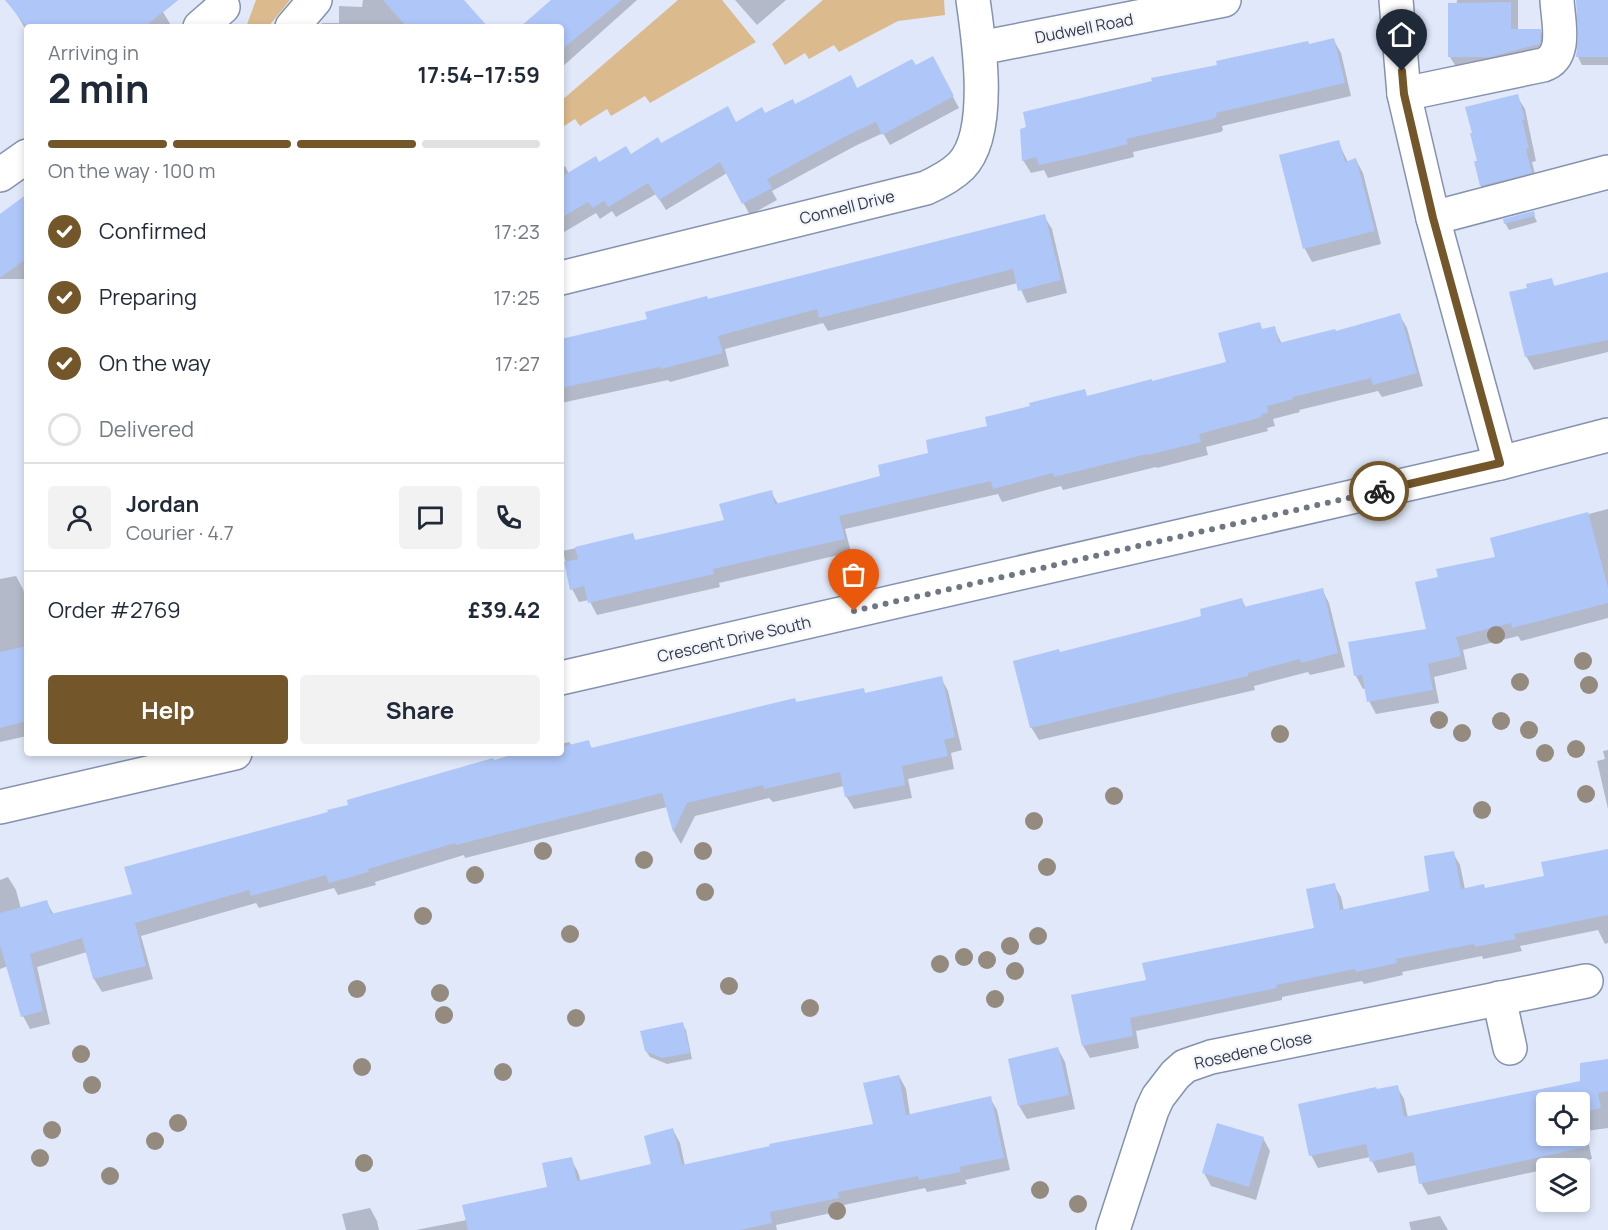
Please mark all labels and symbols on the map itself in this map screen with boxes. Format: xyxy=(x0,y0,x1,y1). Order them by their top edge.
street label: Dudwell Road xyxy=(1033,8,1135,48)
pin xyxy=(1376,9,1427,71)
street label: Connell Drive xyxy=(797,185,897,229)
courier xyxy=(1349,461,1409,521)
pin xyxy=(828,549,879,611)
street label: Crescent Drive South xyxy=(655,611,813,667)
street label: Rosedene Close xyxy=(1192,1026,1314,1074)

